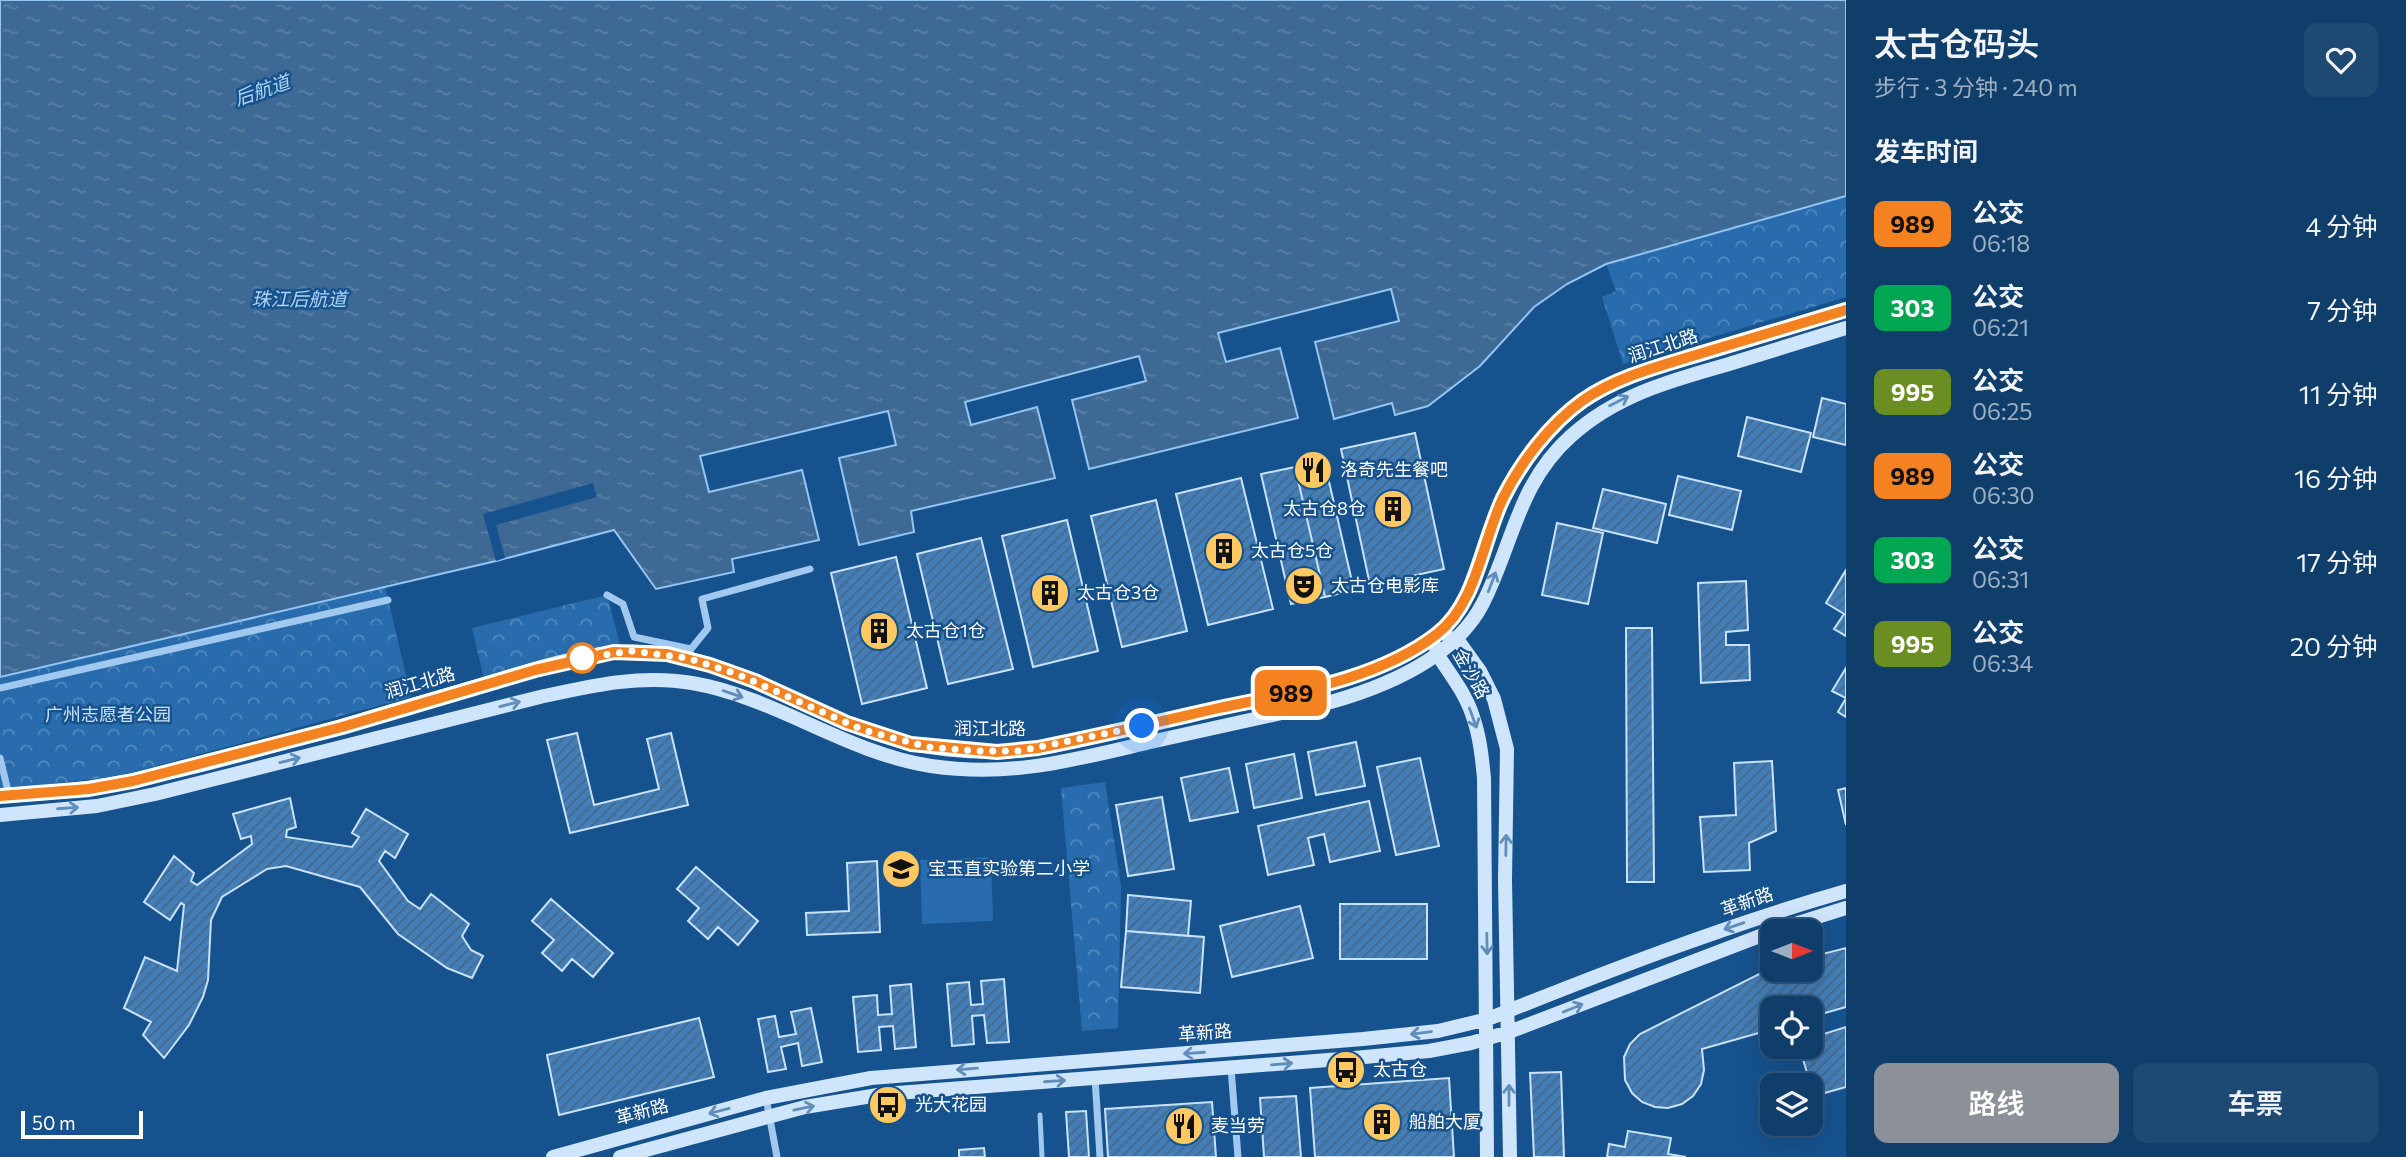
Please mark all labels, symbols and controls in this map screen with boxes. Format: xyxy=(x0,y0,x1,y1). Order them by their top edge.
text: 太古仓码头 xyxy=(1874,22,2039,63)
button: heart xyxy=(2304,23,2378,97)
water label: 后航道 xyxy=(231,68,295,110)
text: 步行 · 3 分钟 · 240 m xyxy=(1874,73,2078,101)
text: 发车时间 xyxy=(1874,135,1978,166)
text: 公交 xyxy=(1972,196,2024,227)
text: 989 xyxy=(1890,209,1935,238)
text: 4 分钟 xyxy=(2305,210,2378,241)
text: 06:18 xyxy=(1972,229,2030,257)
text: 公交 xyxy=(1972,280,2024,311)
water label: 珠江后航道 xyxy=(251,287,349,310)
text: 303 xyxy=(1891,293,1934,322)
text: 7 分钟 xyxy=(2307,294,2378,325)
text: 06:21 xyxy=(1972,313,2029,341)
street label: 润江北路 xyxy=(1625,323,1700,367)
text: 公交 xyxy=(1972,364,2024,395)
text: 995 xyxy=(1891,377,1934,406)
text: 11 分钟 xyxy=(2299,378,2378,409)
one-way arrow xyxy=(1608,394,1629,408)
text: 06:25 xyxy=(1972,397,2032,425)
text: 公交 xyxy=(1972,448,2024,479)
restaurant icon: 洛奇先生餐吧 xyxy=(1292,449,1334,491)
place label: 洛奇先生餐吧 xyxy=(1340,458,1448,480)
text: 989 xyxy=(1890,461,1935,490)
text: 16 分钟 xyxy=(2294,462,2378,493)
text: 06:30 xyxy=(1972,481,2035,509)
building icon: 太古仓8仓 xyxy=(1372,488,1414,530)
place label: 太古仓8仓 xyxy=(1283,497,1366,519)
building icon: 太古仓5仓 xyxy=(1203,530,1245,572)
text: 公交 xyxy=(1972,532,2024,563)
place label: 太古仓5仓 xyxy=(1251,539,1333,561)
text: 303 xyxy=(1891,545,1934,574)
text: 17 分钟 xyxy=(2296,546,2378,577)
theatre icon: 太古仓电影库 xyxy=(1283,565,1325,607)
text: 06:31 xyxy=(1972,565,2029,593)
one-way arrow xyxy=(1487,571,1499,593)
building icon: 太古仓3仓 xyxy=(1029,572,1071,614)
place label: 太古仓电影库 xyxy=(1331,574,1439,596)
place label: 太古仓3仓 xyxy=(1077,581,1159,603)
building icon: 太古仓1仓 xyxy=(858,610,900,652)
text: 公交 xyxy=(1972,616,2024,647)
place label: 太古仓1仓 xyxy=(906,619,986,641)
text: 995 xyxy=(1891,629,1934,658)
text: 20 分钟 xyxy=(2290,630,2378,661)
unlabelled marker xyxy=(567,643,597,673)
street label: 金沙路 xyxy=(1449,645,1495,702)
text: 06:34 xyxy=(1972,649,2033,677)
street label: 润江北路 xyxy=(382,662,457,703)
line badge: 989 xyxy=(1251,670,1331,716)
text: 989 xyxy=(1269,678,1313,707)
one-way arrow xyxy=(722,689,744,701)
one-way arrow xyxy=(498,697,521,710)
park label: 广州志愿者公园 xyxy=(45,703,171,725)
one-way arrow xyxy=(1467,706,1480,728)
your location xyxy=(1124,708,1159,743)
street label: 润江北路 xyxy=(954,717,1026,739)
one-way arrow xyxy=(278,753,301,766)
one-way arrow xyxy=(56,801,79,814)
one-way arrow xyxy=(1499,833,1513,856)
school or university icon: 宝玉直实验第二小学 xyxy=(880,848,922,890)
place label: 宝玉直实验第二小学 xyxy=(928,857,1090,879)
street label: 革新路 xyxy=(1718,882,1776,920)
north arrow xyxy=(1760,919,1824,982)
map controls xyxy=(1760,919,1823,1136)
one-way arrow xyxy=(1723,920,1745,933)
one-way arrow xyxy=(1480,932,1493,955)
button: locate xyxy=(1760,996,1823,1059)
one-way arrow xyxy=(1561,1000,1583,1013)
street label: 革新路 xyxy=(1177,1019,1233,1045)
one-way arrow xyxy=(1410,1026,1433,1039)
one-way arrow xyxy=(1183,1047,1206,1060)
bus stop icon: 太古仓 xyxy=(1325,1049,1367,1091)
one-way arrow xyxy=(1270,1057,1292,1070)
place label: 太古仓 xyxy=(1373,1058,1427,1080)
one-way arrow xyxy=(956,1063,979,1076)
button: 路线 xyxy=(1874,1063,2119,1143)
button: 车票 xyxy=(2133,1063,2378,1143)
button: layers xyxy=(1760,1073,1823,1136)
one-way arrow xyxy=(1043,1074,1065,1087)
one-way arrow xyxy=(1502,1083,1516,1106)
bus stop icon: 光大花园 xyxy=(867,1084,909,1126)
street label: 革新路 xyxy=(613,1093,671,1129)
place label: 光大花园 xyxy=(915,1093,987,1115)
one-way arrow xyxy=(792,1100,815,1114)
building icon: 船舶大厦 xyxy=(1361,1101,1403,1143)
one-way arrow xyxy=(709,1105,731,1118)
restaurant icon: 麦当劳 xyxy=(1163,1105,1205,1147)
scale bar xyxy=(21,1108,144,1140)
place label: 船舶大厦 xyxy=(1409,1110,1481,1132)
text: 50 m xyxy=(32,1111,76,1134)
place label: 麦当劳 xyxy=(1211,1114,1265,1136)

